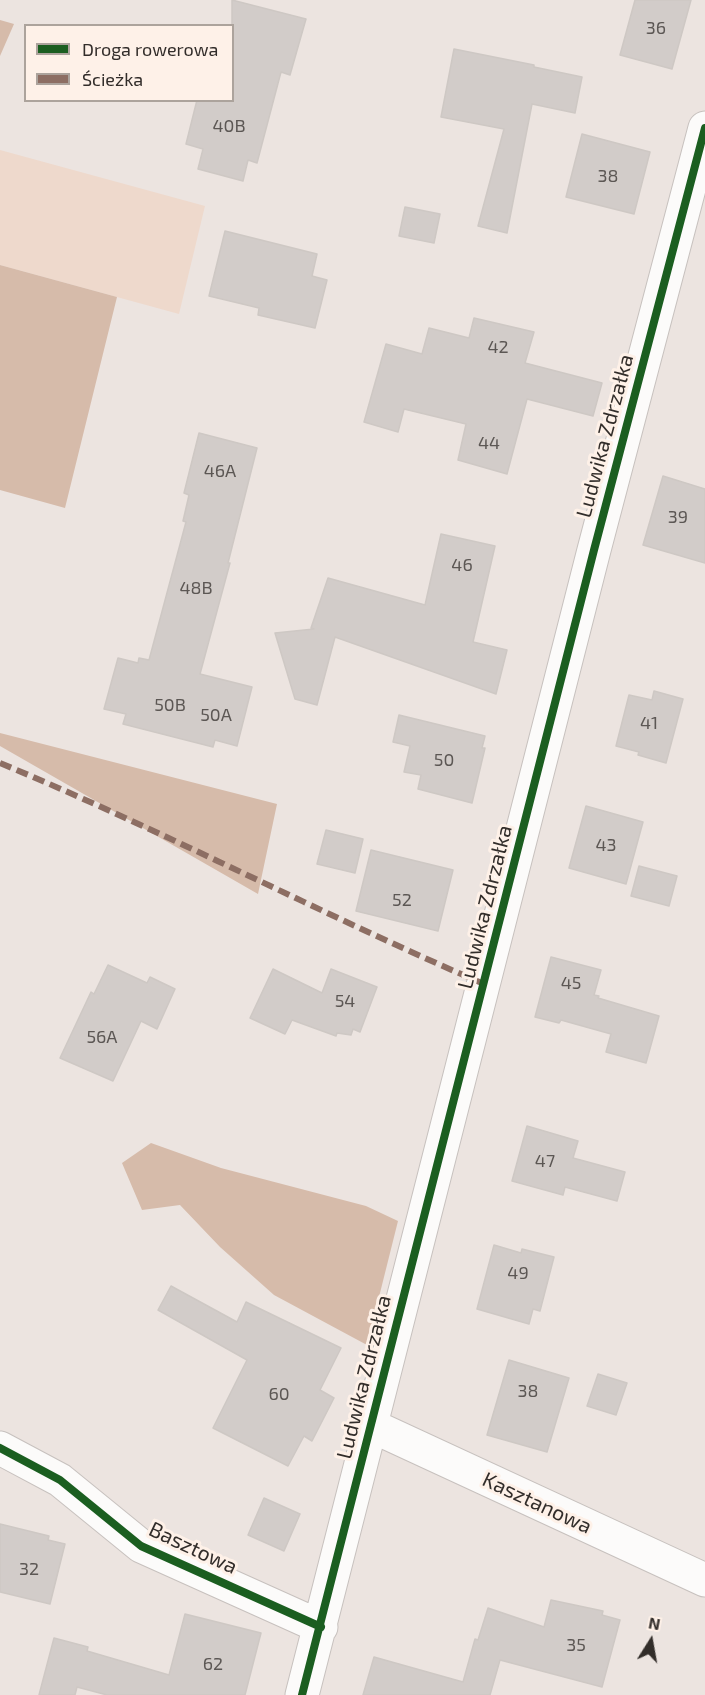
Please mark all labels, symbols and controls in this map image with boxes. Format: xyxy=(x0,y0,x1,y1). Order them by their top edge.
house number: 36 xyxy=(646,17,666,39)
legend xyxy=(24,24,234,102)
text: Droga rowerowa xyxy=(82,38,218,60)
text: Ścieżka xyxy=(82,68,143,90)
house number: 40B xyxy=(212,115,246,137)
house number: 38 xyxy=(598,165,618,187)
house number: 42 xyxy=(487,336,509,358)
street label: Ludwika Zdrzałka xyxy=(571,352,639,520)
house number: 44 xyxy=(478,432,500,454)
house number: 46A xyxy=(204,460,236,482)
house number: 39 xyxy=(668,506,688,528)
house number: 46 xyxy=(451,554,473,576)
house number: 48B xyxy=(179,577,213,599)
house number: 50B xyxy=(154,694,186,716)
house number: 50A xyxy=(200,704,232,726)
house number: 41 xyxy=(640,712,658,734)
house number: 50 xyxy=(434,749,454,771)
street label: Ludwika Zdrzałka xyxy=(452,822,518,992)
house number: 43 xyxy=(595,834,617,856)
house number: 52 xyxy=(392,889,412,911)
house number: 45 xyxy=(561,972,581,994)
house number: 54 xyxy=(335,990,355,1012)
house number: 56A xyxy=(86,1026,118,1048)
house number: 47 xyxy=(535,1150,555,1172)
house number: 49 xyxy=(507,1262,529,1284)
street label: Ludwika Zdrzałka xyxy=(331,1292,397,1462)
house number: 38 xyxy=(518,1380,538,1402)
house number: 60 xyxy=(268,1383,290,1405)
street label: Kasztanowa xyxy=(478,1467,596,1539)
street label: Basztowa xyxy=(145,1517,241,1579)
house number: 32 xyxy=(19,1558,39,1580)
north arrow xyxy=(621,1611,681,1671)
text: N xyxy=(647,1612,662,1633)
house number: 35 xyxy=(566,1634,586,1656)
house number: 62 xyxy=(203,1653,223,1675)

